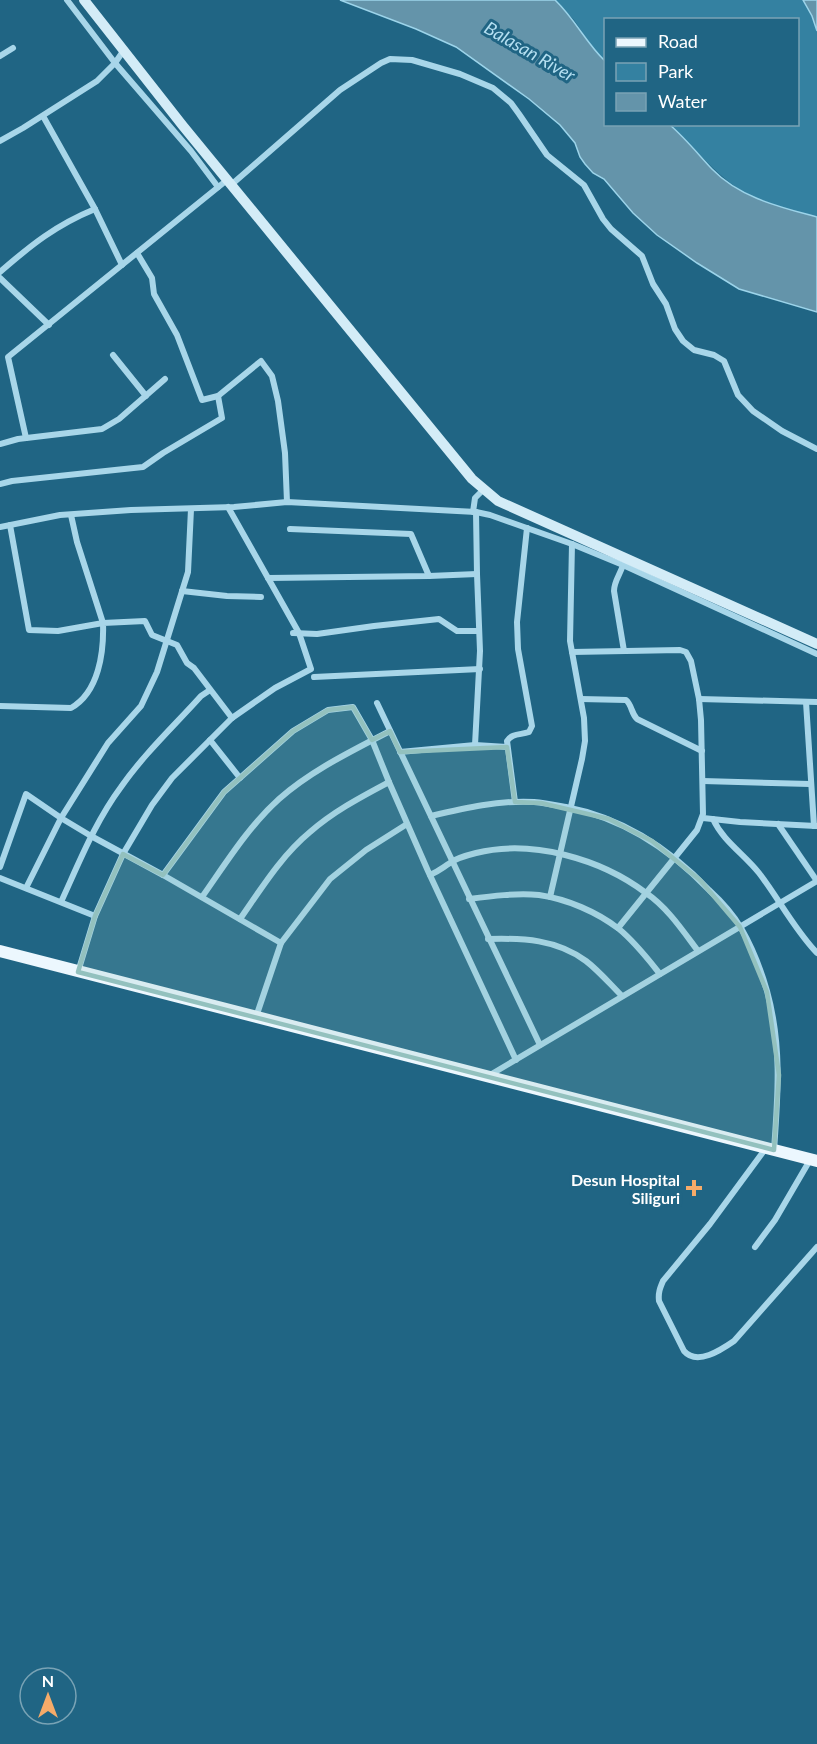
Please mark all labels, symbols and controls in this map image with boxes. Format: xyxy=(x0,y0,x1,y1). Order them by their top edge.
water label: Balasan River xyxy=(481,16,580,86)
legend xyxy=(604,18,799,126)
text: Road xyxy=(658,30,698,52)
text: Park xyxy=(658,60,694,82)
text: Water xyxy=(658,90,707,112)
place label: Desun Hospital Siliguri xyxy=(571,1170,680,1207)
marker: Desun Hospital Siliguri xyxy=(685,1179,703,1197)
north arrow xyxy=(18,1666,78,1726)
text: N xyxy=(42,1671,54,1690)

